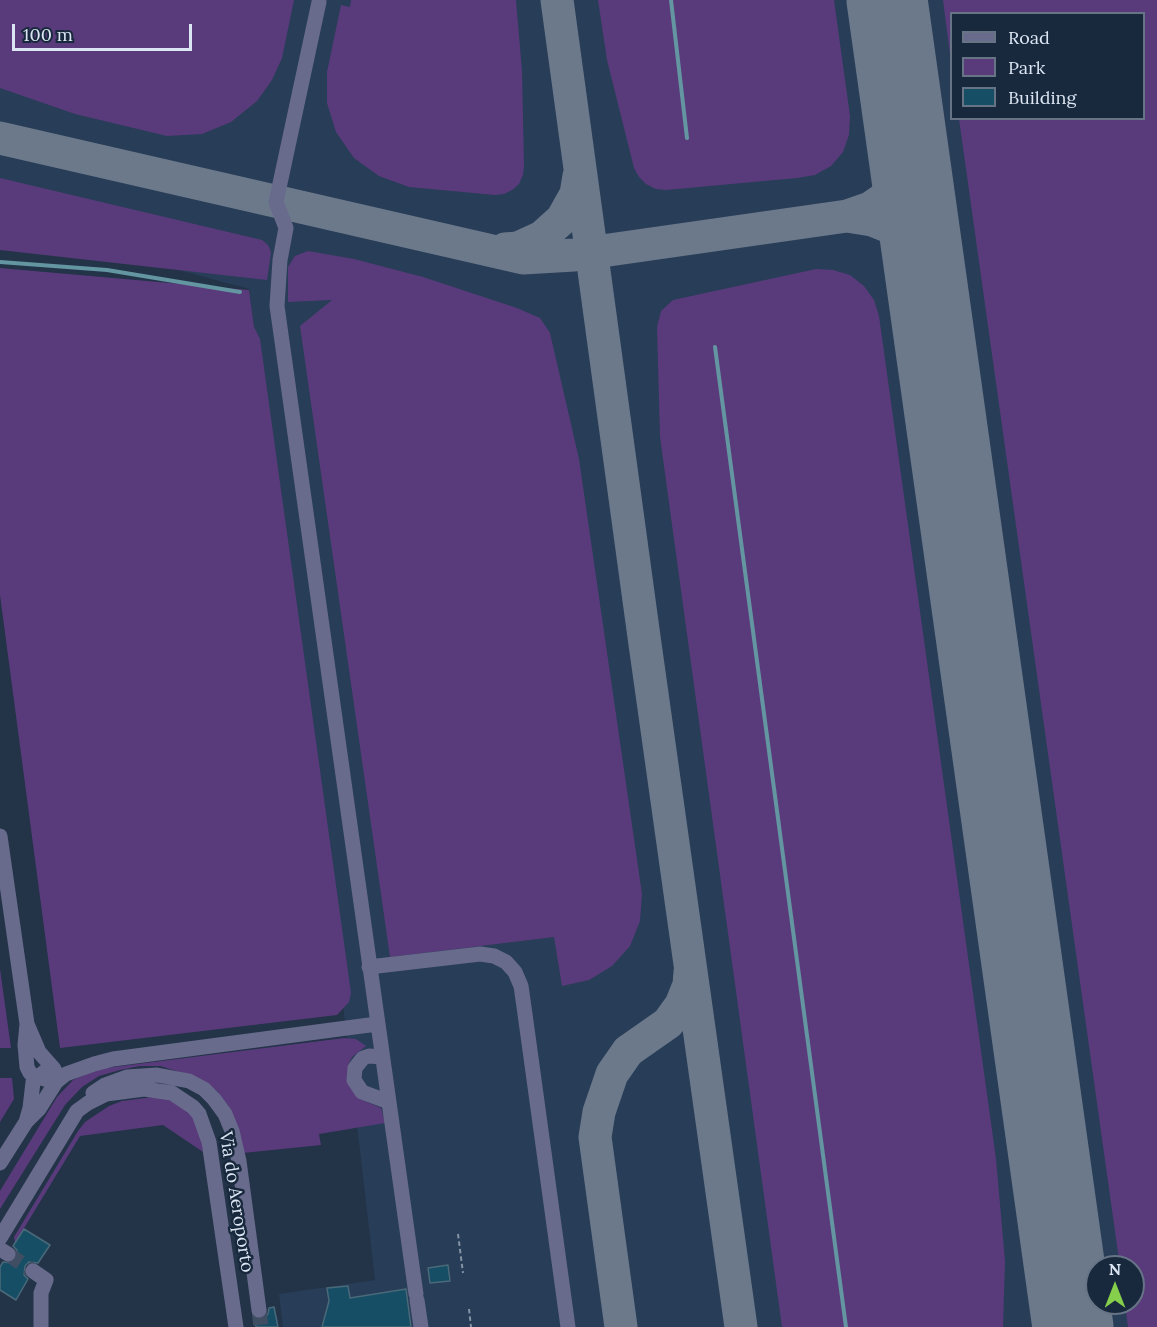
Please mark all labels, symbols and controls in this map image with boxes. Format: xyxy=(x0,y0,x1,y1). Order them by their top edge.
scale bar xyxy=(15,12,195,50)
legend xyxy=(950,12,1145,120)
text: 100 m xyxy=(23,23,73,46)
text: Road xyxy=(1008,26,1050,49)
text: Park xyxy=(1008,56,1045,79)
text: Building xyxy=(1008,86,1076,109)
street label: Via do Aeroporto xyxy=(214,1130,258,1274)
north arrow xyxy=(1085,1255,1145,1315)
text: N xyxy=(1109,1259,1121,1279)

